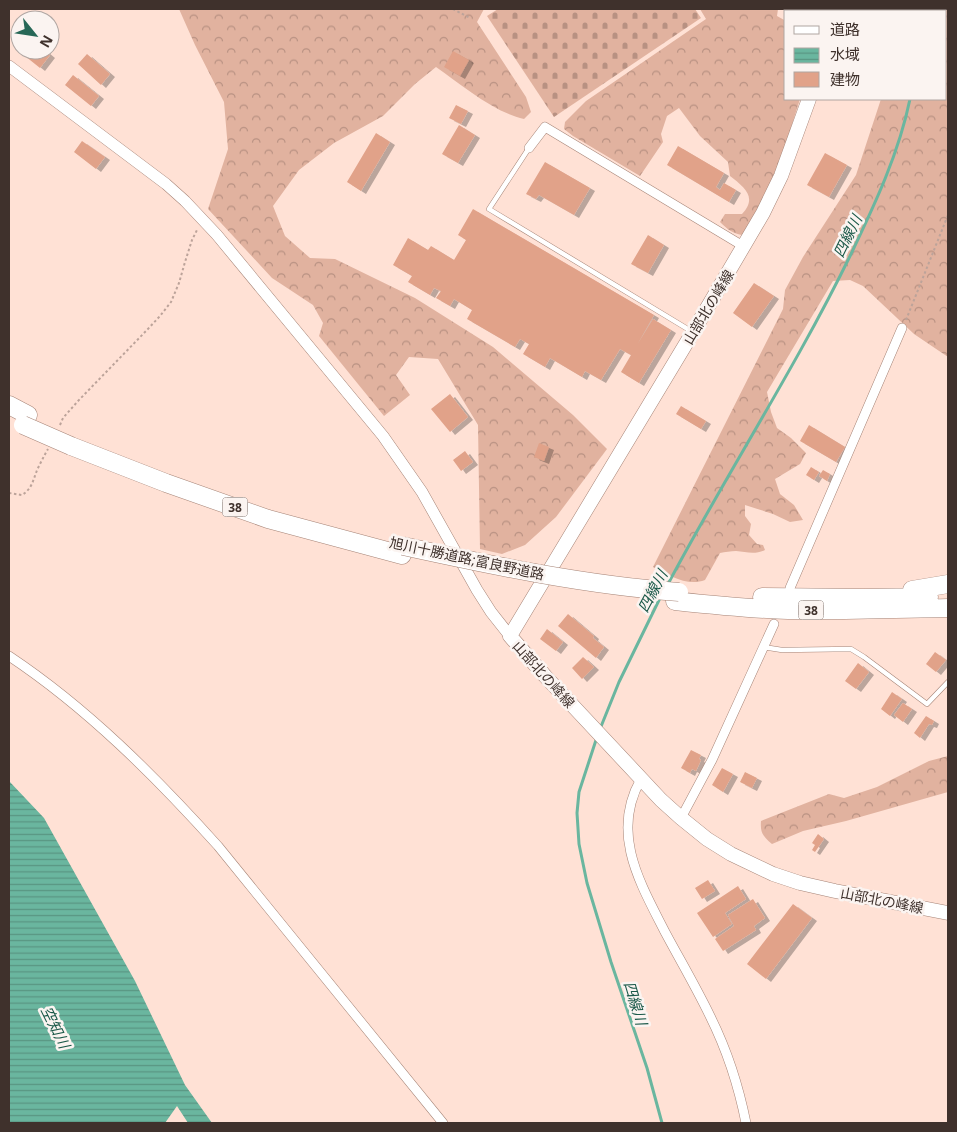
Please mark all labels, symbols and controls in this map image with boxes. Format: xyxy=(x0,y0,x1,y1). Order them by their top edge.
north arrow xyxy=(10,10,60,60)
legend xyxy=(784,10,947,100)
text: 道路 xyxy=(830,19,860,39)
text: N xyxy=(36,32,58,51)
text: 水域 xyxy=(830,44,860,64)
text: 建物 xyxy=(830,69,860,89)
water label: 四線川 xyxy=(828,210,867,261)
street label: 山部北の峰線 xyxy=(678,266,738,348)
road number: 38 xyxy=(222,498,248,516)
street label: 旭川十勝道路;富良野道路 xyxy=(388,532,546,584)
water label: 四線川 xyxy=(633,565,672,616)
road number: 38 xyxy=(798,600,824,620)
street label: 山部北の峰線 xyxy=(509,636,579,712)
street label: 山部北の峰線 xyxy=(839,883,925,917)
water label: 四線川 xyxy=(620,979,653,1029)
water label: 空知川 xyxy=(37,1002,76,1053)

